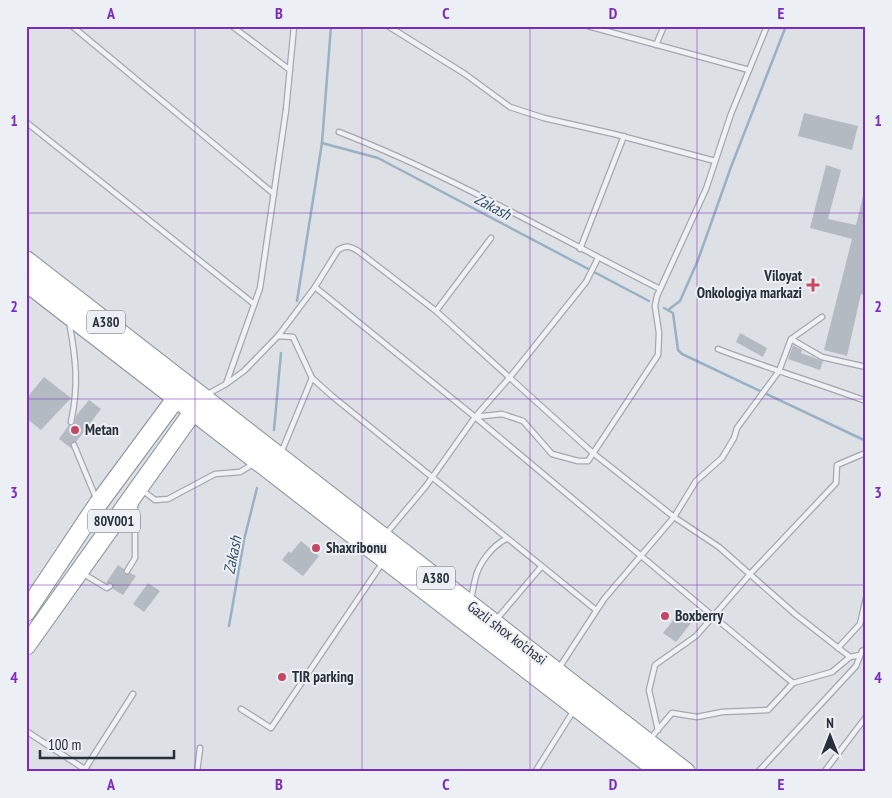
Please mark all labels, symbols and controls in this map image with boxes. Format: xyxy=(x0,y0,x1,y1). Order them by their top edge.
text: A xyxy=(106,3,116,23)
text: B xyxy=(275,3,283,23)
text: C xyxy=(442,3,450,23)
text: D xyxy=(609,3,618,23)
text: E xyxy=(778,3,785,23)
text: 1 xyxy=(10,110,18,130)
text: 1 xyxy=(874,110,882,130)
water label: Zakash xyxy=(471,188,515,224)
place label: Viloyat Onkologiya markazi xyxy=(697,266,803,302)
marker: Viloyat Onkologiya markazi xyxy=(806,278,820,292)
text: 2 xyxy=(10,296,18,316)
text: 2 xyxy=(874,296,882,316)
road number: A380 xyxy=(87,311,125,334)
place label: Metan xyxy=(85,420,119,439)
marker: Metan xyxy=(69,424,81,436)
text: 3 xyxy=(10,482,18,502)
text: 3 xyxy=(874,482,882,502)
road number: 80V001 xyxy=(88,510,140,532)
water label: Zakash xyxy=(219,533,246,576)
place label: Shaxribonu xyxy=(326,538,387,557)
marker: Shaxribonu xyxy=(310,542,322,554)
road number: A380 xyxy=(417,566,455,590)
street label: Gazli shox ko'chasi xyxy=(464,596,551,669)
place label: Boxberry xyxy=(675,606,724,625)
marker: Boxberry xyxy=(659,610,671,622)
text: 4 xyxy=(10,667,18,687)
place label: TIR parking xyxy=(292,667,354,686)
text: 4 xyxy=(874,667,882,687)
marker: TIR parking xyxy=(276,671,288,683)
north arrow xyxy=(804,710,854,760)
text: N xyxy=(826,714,834,732)
scale bar xyxy=(40,728,174,760)
text: 100 m xyxy=(48,735,81,754)
text: A xyxy=(106,774,116,794)
text: B xyxy=(275,774,283,794)
text: C xyxy=(442,774,450,794)
text: D xyxy=(609,774,618,794)
text: E xyxy=(778,774,785,794)

